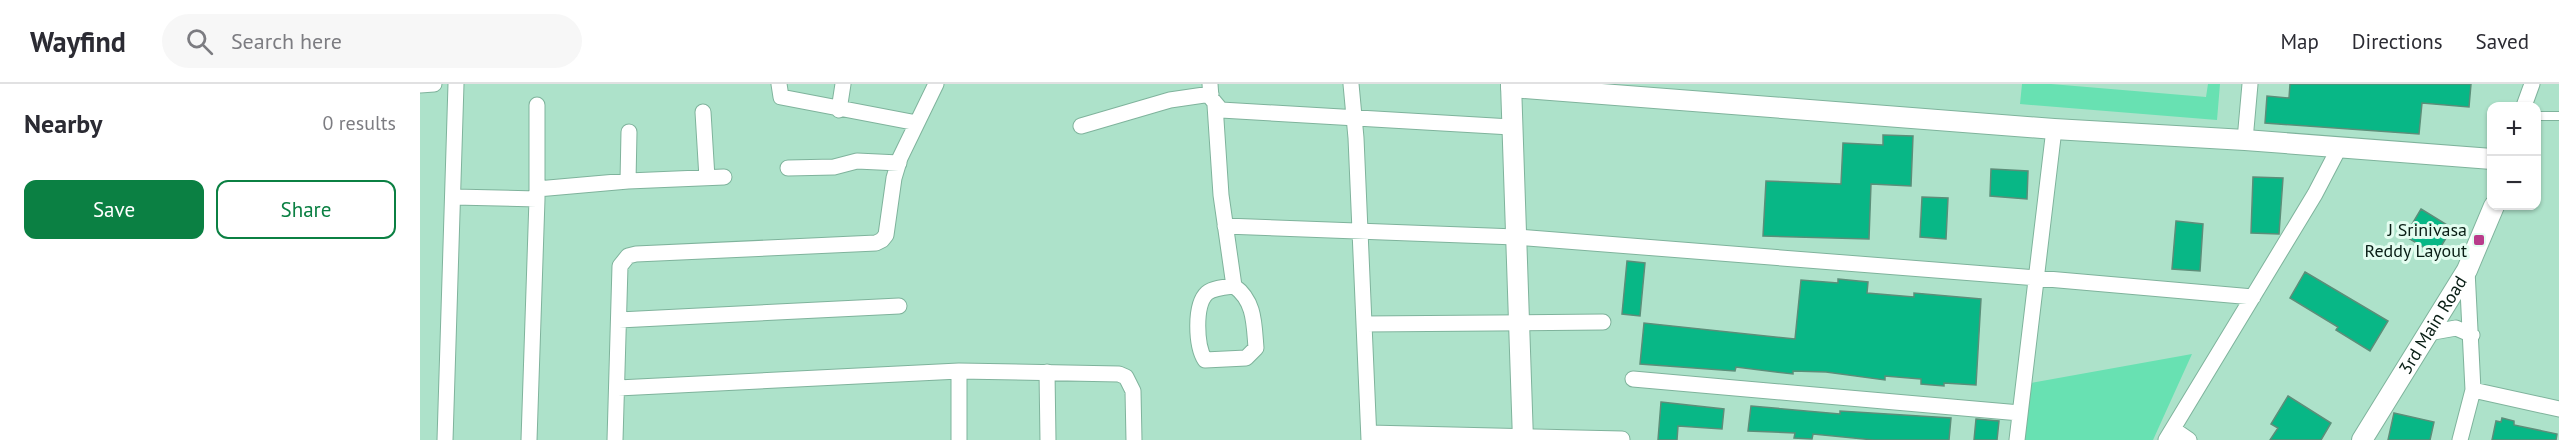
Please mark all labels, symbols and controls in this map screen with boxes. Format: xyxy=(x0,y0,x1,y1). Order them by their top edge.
search box xyxy=(162,14,582,68)
text: Wayfind xyxy=(30,23,126,60)
icon: search xyxy=(183,25,216,58)
text: Search here xyxy=(231,27,342,55)
text: Map xyxy=(2280,28,2319,55)
text: Directions xyxy=(2352,28,2443,55)
text: Saved xyxy=(2476,28,2529,55)
map controls xyxy=(2487,102,2541,210)
button: + xyxy=(2487,102,2541,156)
text: Nearby xyxy=(24,107,102,140)
text: 0 results xyxy=(323,110,396,136)
button: − xyxy=(2487,156,2541,210)
button: Save xyxy=(24,180,204,239)
button: Share xyxy=(216,180,396,239)
place label: J Srinivasa Reddy Layout xyxy=(2365,218,2467,262)
marker: J Srinivasa Reddy Layout xyxy=(2472,233,2486,247)
street label: 3rd Main Road xyxy=(2393,272,2472,378)

